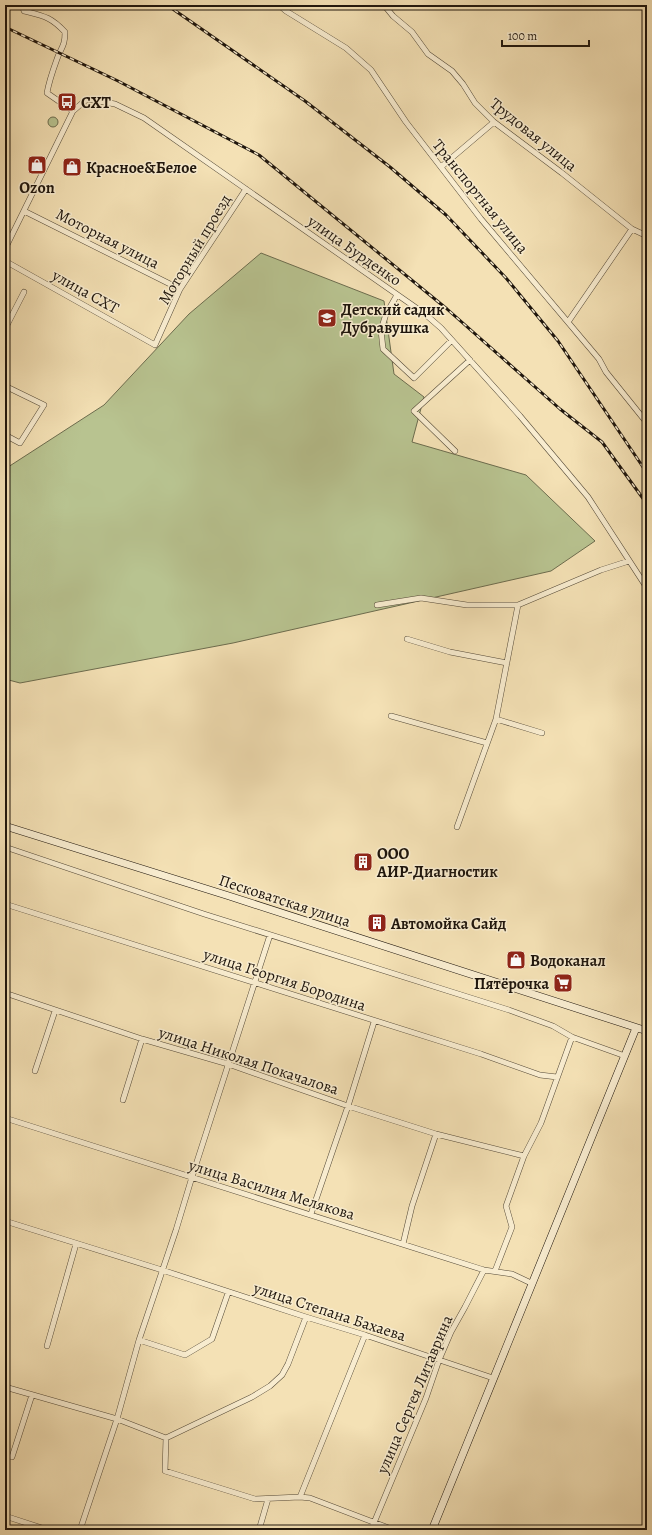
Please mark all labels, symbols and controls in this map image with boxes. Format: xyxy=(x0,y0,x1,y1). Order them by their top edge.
scale bar xyxy=(502,22,589,48)
text: 100 m xyxy=(508,28,537,44)
bus stop icon: СХТ xyxy=(56,91,78,113)
place label: СХТ xyxy=(81,92,111,114)
street label: Трудовая улица xyxy=(485,93,582,177)
street label: Транспортная улица xyxy=(427,135,534,259)
shop icon: Ozon xyxy=(26,154,48,176)
shop icon: Красное&Белое xyxy=(61,156,83,178)
place label: Красное&Белое xyxy=(86,157,197,179)
place label: Ozon xyxy=(19,177,55,199)
street label: Моторный проезд xyxy=(153,190,237,309)
street label: Моторная улица xyxy=(52,203,164,275)
street label: улица Бурденко xyxy=(302,210,406,291)
street label: улица СХТ xyxy=(47,264,123,319)
place label: Детский садик Дубравушка xyxy=(341,299,445,339)
school or university icon: Детский садик Дубравушка xyxy=(316,307,338,329)
place label: ООО АИР-Диагностик xyxy=(376,843,498,883)
building icon: ООО АИР-Диагностик xyxy=(352,851,374,873)
street label: Песковатская улица xyxy=(216,869,354,933)
building icon: Автомойка Сайд xyxy=(366,912,388,934)
place label: Автомойка Сайд xyxy=(390,913,506,935)
street label: улица Георгия Бородина xyxy=(200,943,369,1017)
shop icon: Водоканал xyxy=(505,949,527,971)
place label: Водоканал xyxy=(530,950,606,972)
supermarket icon: Пятёрочка xyxy=(552,972,574,994)
place label: Пятёрочка xyxy=(474,973,549,995)
street label: улица Николая Покачалова xyxy=(155,1021,342,1101)
street label: улица Василия Мелякова xyxy=(185,1154,358,1226)
street label: улица Степана Бахаева xyxy=(250,1277,409,1347)
street label: улица Сергея Литаврина xyxy=(371,1311,459,1478)

